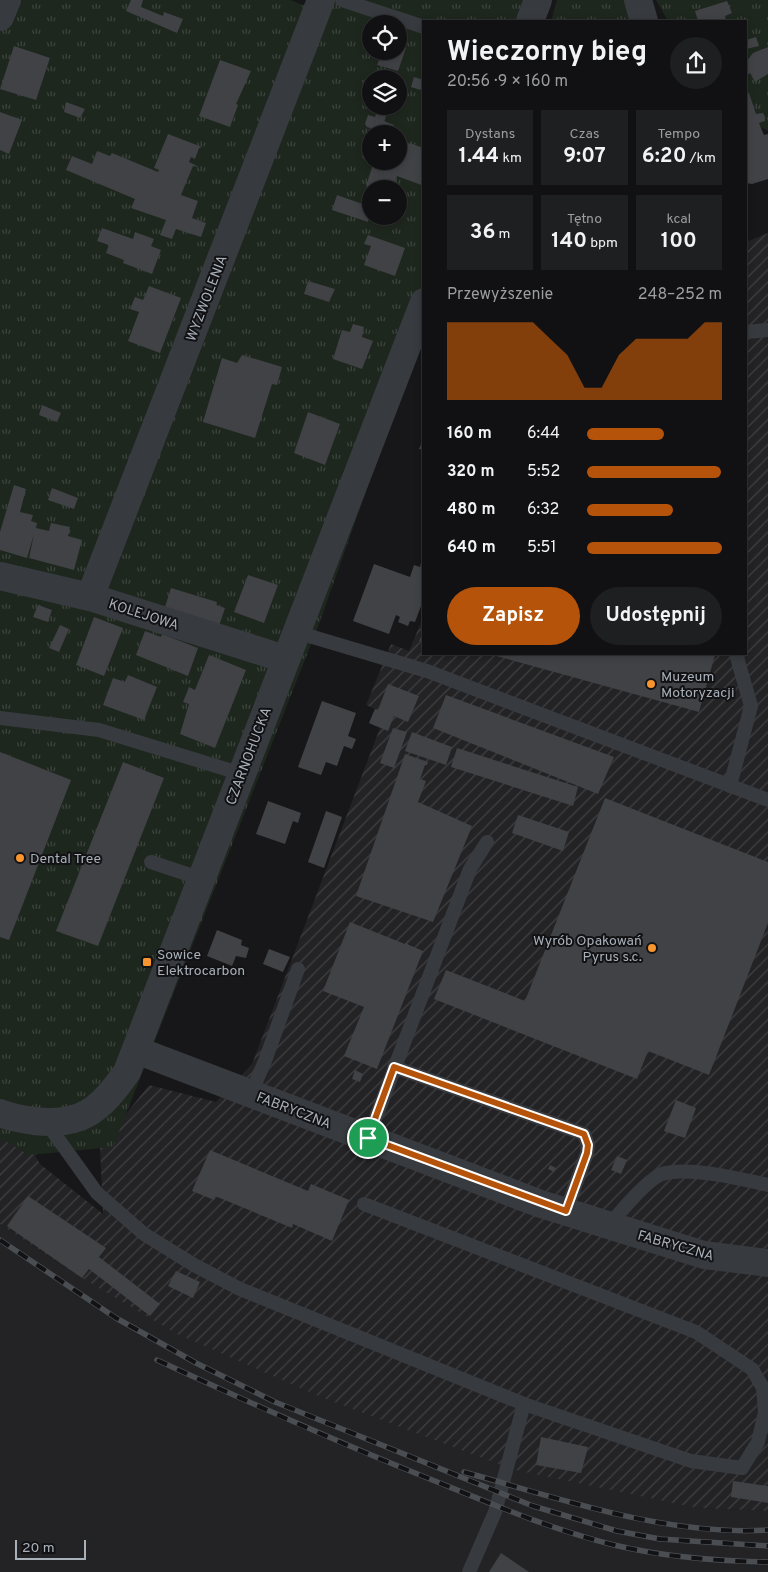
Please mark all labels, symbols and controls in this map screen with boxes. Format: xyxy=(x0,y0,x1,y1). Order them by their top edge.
map controls xyxy=(362,15,407,225)
button: locate xyxy=(362,15,407,60)
text: Wieczorny bieg xyxy=(447,35,647,71)
button: share xyxy=(670,37,722,89)
button: layers xyxy=(362,70,407,115)
text: 20:56 · 9 × 160 m xyxy=(447,72,568,92)
button: + xyxy=(362,125,407,170)
text: Dystans xyxy=(465,126,515,143)
text: Czas xyxy=(570,126,599,143)
text: Tempo xyxy=(658,126,700,143)
text: 1.44 xyxy=(459,143,499,170)
text: 9:07 xyxy=(563,143,606,170)
text: 6:20 xyxy=(642,143,686,170)
text: km xyxy=(499,150,522,167)
text: /km xyxy=(686,150,716,167)
button: − xyxy=(362,180,407,225)
text: Tętno xyxy=(567,211,602,228)
text: kcal xyxy=(666,211,691,228)
text: 36 xyxy=(470,219,495,246)
text: m xyxy=(495,226,510,243)
text: 140 xyxy=(551,228,587,255)
text: 100 xyxy=(661,228,697,255)
text: bpm xyxy=(587,235,618,252)
street label: WYZWOLENIA xyxy=(183,253,232,344)
text: Przewyższenie xyxy=(447,285,553,305)
text: 248–252 m xyxy=(638,285,722,305)
text: 160 m xyxy=(447,424,492,444)
text: 6:44 xyxy=(527,424,560,444)
text: 320 m xyxy=(447,462,495,482)
text: 5:52 xyxy=(527,462,560,482)
text: 480 m xyxy=(447,500,496,520)
text: 6:32 xyxy=(527,500,559,520)
text: 640 m xyxy=(447,538,496,558)
text: 5:51 xyxy=(527,538,556,558)
button: Zapisz xyxy=(447,587,580,645)
button: Udostępnij xyxy=(590,587,722,645)
street label: KOLEJOWA xyxy=(106,596,181,635)
place label: Muzeum Motoryzacji xyxy=(661,669,734,702)
marker: Muzeum Motoryzacji xyxy=(645,678,657,690)
street label: CZARNOHUCKA xyxy=(223,705,276,808)
place label: Dental Tree xyxy=(30,851,101,868)
marker: Dental Tree xyxy=(14,852,26,864)
place label: Wyrób Opakowań Pyrus s.c. xyxy=(533,933,642,966)
marker: Wyrób Opakowań Pyrus s.c. xyxy=(646,942,658,954)
place label: Sowice Elektrocarbon xyxy=(157,947,245,980)
marker: Sowice Elektrocarbon xyxy=(141,956,153,968)
street label: FABRYCZNA xyxy=(254,1089,333,1133)
pin xyxy=(347,1117,389,1159)
icon: arrive xyxy=(354,1124,382,1152)
street label: FABRYCZNA xyxy=(635,1227,716,1265)
scale bar xyxy=(15,1537,86,1560)
text: 20 m xyxy=(22,1540,55,1557)

